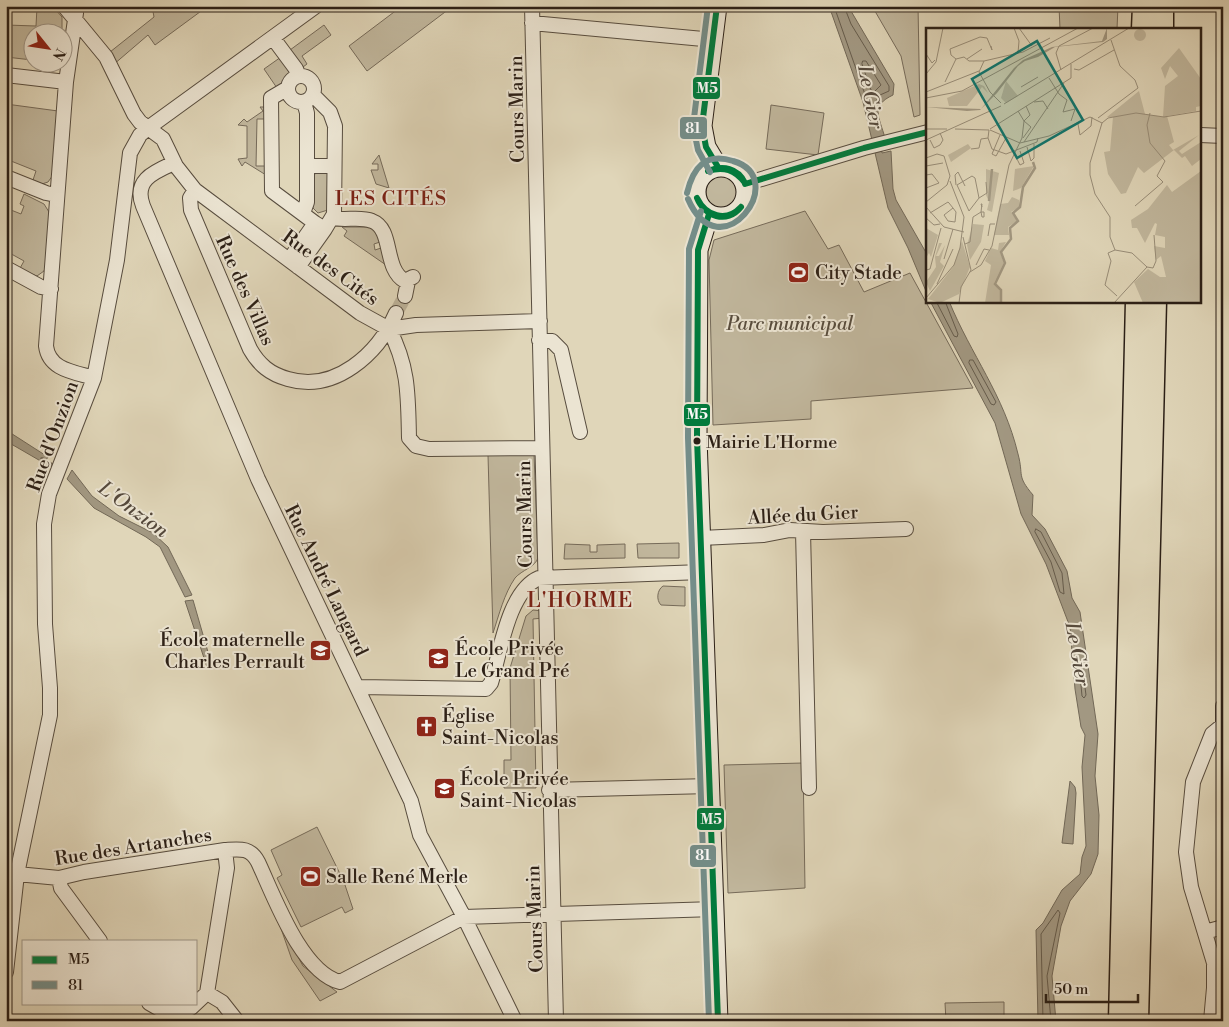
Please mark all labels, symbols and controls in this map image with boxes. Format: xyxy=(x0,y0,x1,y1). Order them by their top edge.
north arrow xyxy=(22,22,72,72)
inset map xyxy=(926,28,1202,302)
text: N xyxy=(48,45,69,63)
street label: Cours Marin xyxy=(504,55,530,163)
water label: Le Gier xyxy=(851,62,888,132)
line badge: M5 xyxy=(692,76,721,100)
text: M5 xyxy=(696,80,718,98)
line badge: 81 xyxy=(679,116,708,140)
text: 81 xyxy=(685,120,701,138)
district label: LES CITÉS xyxy=(335,186,447,212)
street label: Rue des Cités xyxy=(277,225,383,311)
street label: Rue des Villas xyxy=(210,232,280,349)
sports icon: City Stade xyxy=(787,260,811,284)
place label: City Stade xyxy=(815,261,902,285)
park label: Parc municipal xyxy=(726,312,854,336)
street label: Rue d'Onzion xyxy=(22,378,84,495)
line badge: M5 xyxy=(683,403,711,427)
text: M5 xyxy=(686,406,708,424)
place label: Mairie L'Horme xyxy=(706,431,837,454)
marker: Mairie L'Horme xyxy=(692,436,702,446)
street label: Cours Marin xyxy=(512,460,538,568)
water label: L'Onzion xyxy=(92,476,174,544)
street label: Allée du Gier xyxy=(746,500,859,530)
street label: Rue André Langard xyxy=(279,501,373,660)
district label: L'HORME xyxy=(527,588,633,614)
water label: Le Gier xyxy=(1058,619,1095,689)
place label: École maternelle Charles Perrault xyxy=(160,627,305,674)
place label: École Privée Le Grand Pré xyxy=(455,636,570,683)
school or university icon: École maternelle Charles Perrault xyxy=(309,638,333,662)
school or university icon: École Privée Le Grand Pré xyxy=(427,647,451,671)
place label: Église Saint-Nicolas xyxy=(442,703,559,750)
church icon: Église Saint-Nicolas xyxy=(414,714,438,738)
place label: École Privée Saint-Nicolas xyxy=(460,766,577,813)
school or university icon: École Privée Saint-Nicolas xyxy=(432,777,456,801)
line badge: M5 xyxy=(696,807,725,831)
text: M5 xyxy=(700,811,722,829)
street label: Rue des Artanches xyxy=(53,823,213,871)
line badge: 81 xyxy=(689,844,717,868)
text: 81 xyxy=(695,847,711,865)
sports icon: Salle René Merle xyxy=(298,864,322,888)
place label: Salle René Merle xyxy=(326,865,468,889)
street label: Cours Marin xyxy=(521,865,549,973)
legend xyxy=(22,940,198,1004)
text: M5 xyxy=(68,950,90,969)
scale bar xyxy=(1046,972,1139,1004)
text: 81 xyxy=(68,976,84,995)
text: 50 m xyxy=(1054,980,1088,999)

